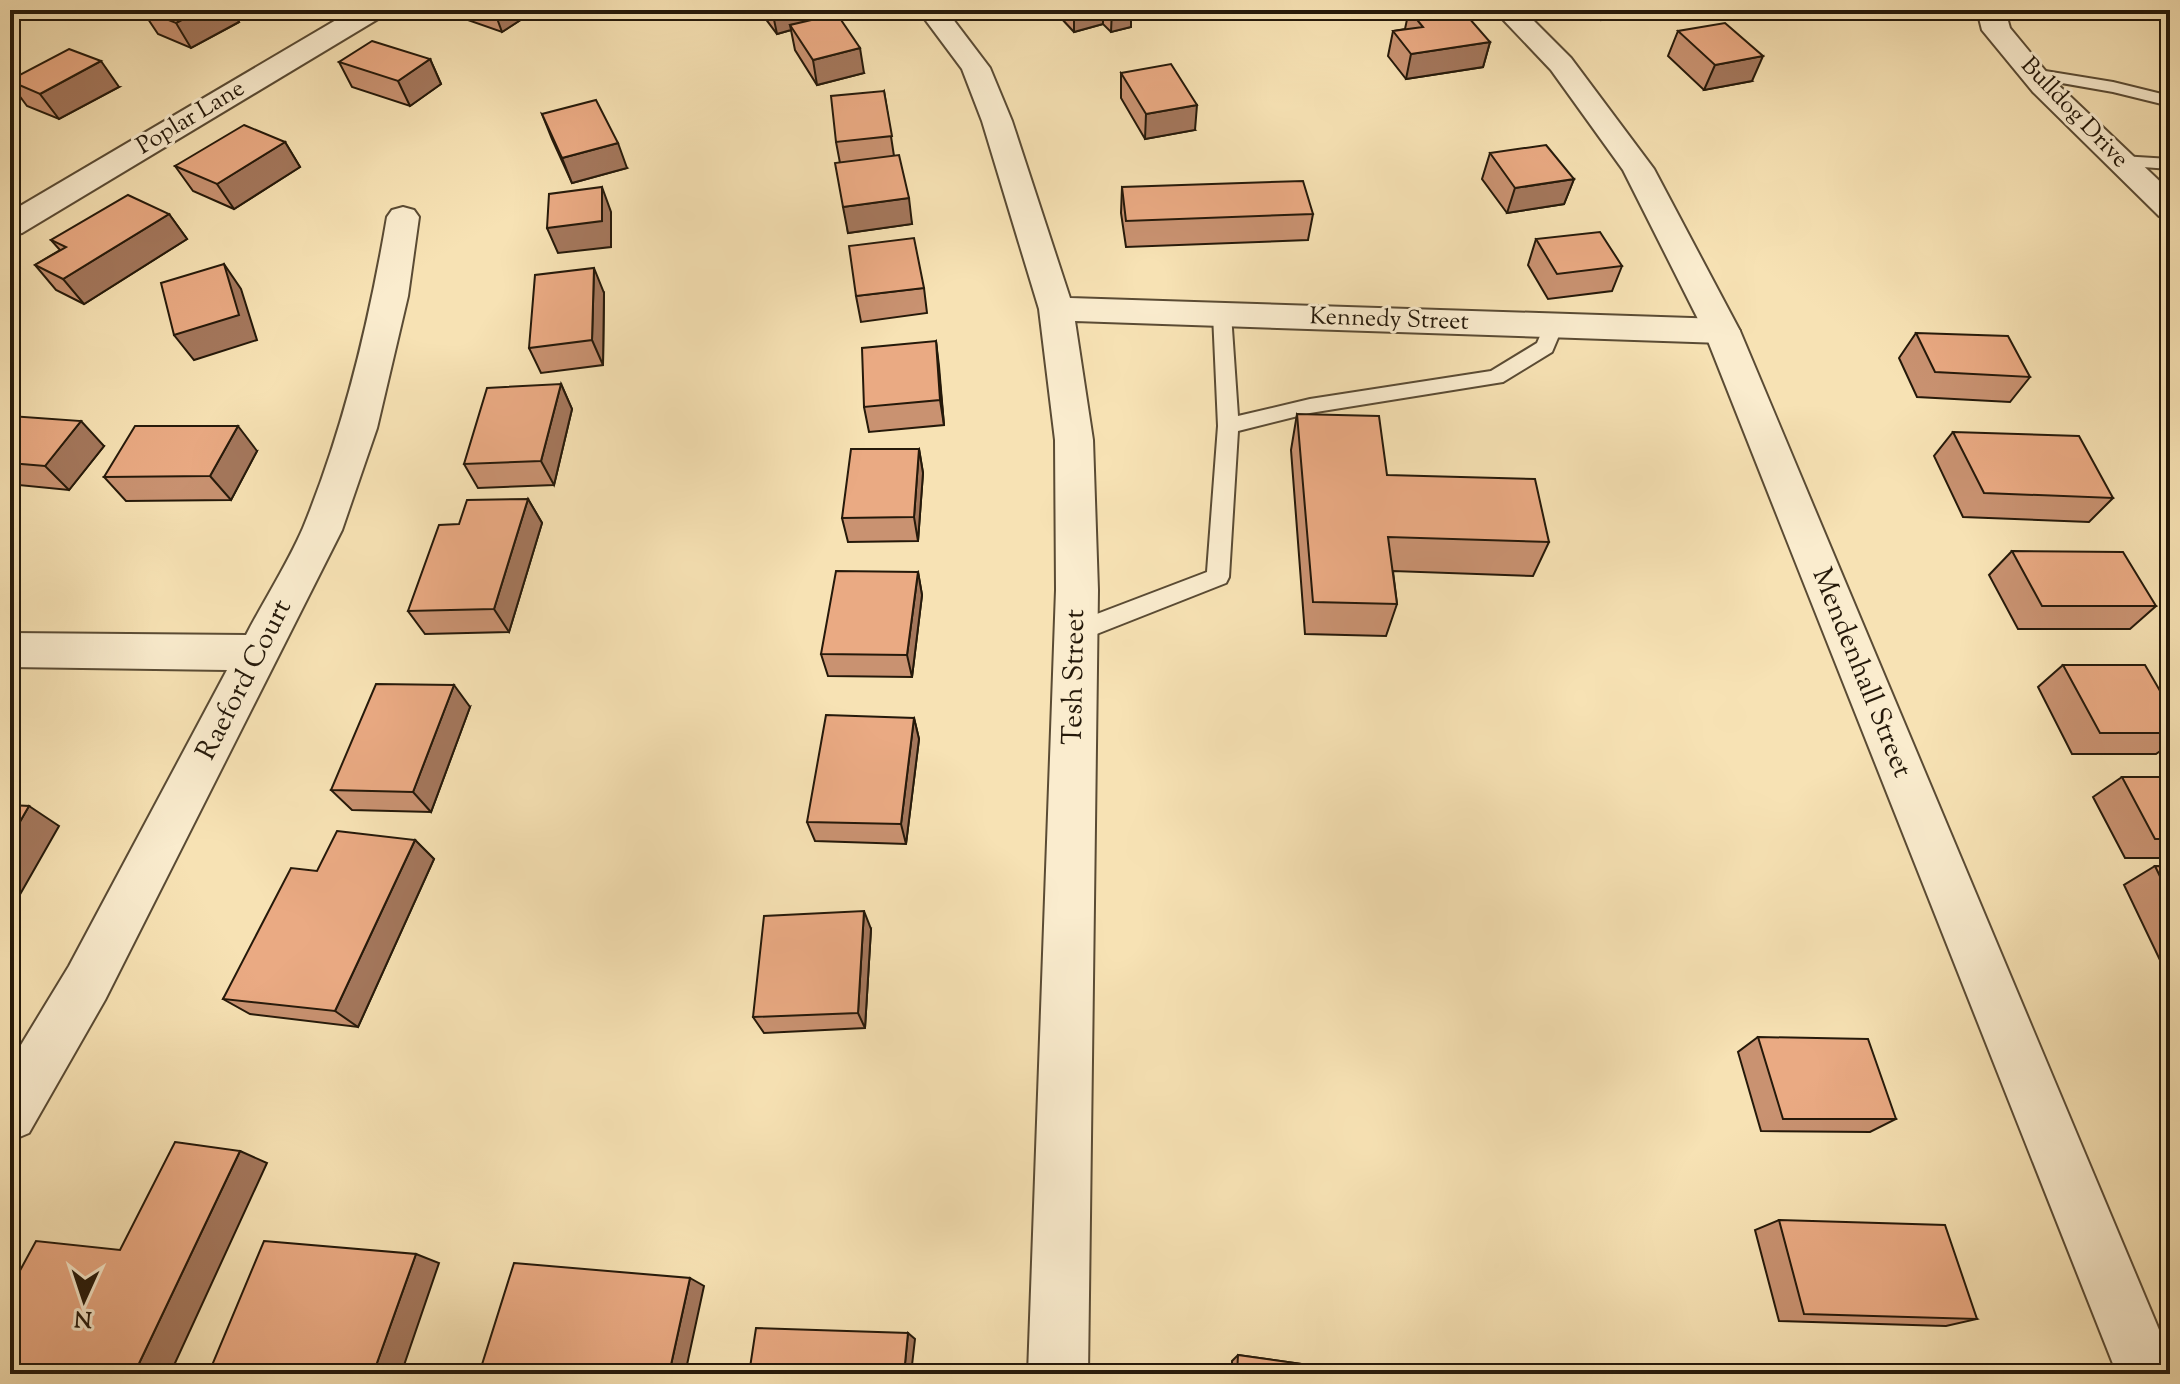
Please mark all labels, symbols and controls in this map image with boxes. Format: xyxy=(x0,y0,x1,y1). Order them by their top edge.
street label: Bulldog Drive xyxy=(2012,50,2136,176)
street label: Poplar Lane xyxy=(130,72,252,164)
street label: Kennedy Street xyxy=(1309,300,1469,340)
street label: Mendenhall Street xyxy=(1801,562,1921,784)
street label: Raeford Court xyxy=(187,592,303,767)
street label: Tesh Street xyxy=(1054,608,1096,745)
north arrow xyxy=(44,1260,124,1340)
text: N xyxy=(73,1301,93,1333)

